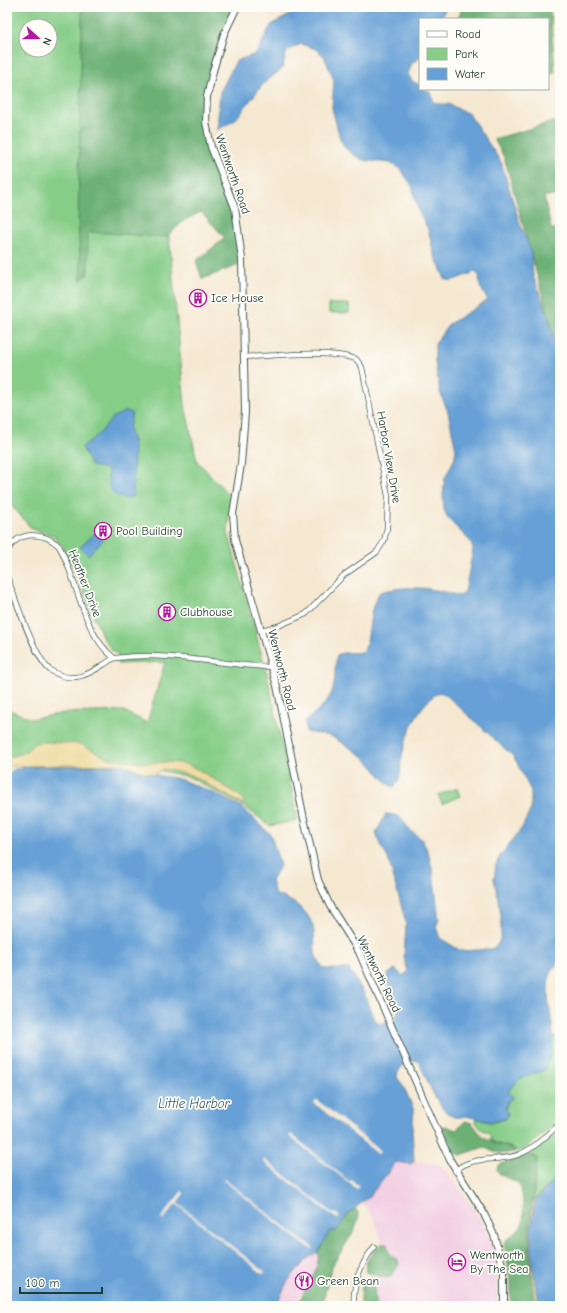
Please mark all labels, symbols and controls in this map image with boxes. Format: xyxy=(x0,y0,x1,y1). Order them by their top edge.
north arrow xyxy=(18,18,58,58)
legend xyxy=(419,18,549,90)
text: Road xyxy=(455,27,481,41)
text: N xyxy=(40,36,54,47)
text: Park xyxy=(455,47,478,61)
text: Water xyxy=(455,67,485,81)
street label: Wentworth Road xyxy=(213,132,253,216)
building icon: Ice House xyxy=(188,288,208,308)
place label: Ice House xyxy=(211,291,264,305)
street label: Harbor View Drive xyxy=(374,410,404,504)
building icon: Pool Building xyxy=(93,521,113,541)
place label: Pool Building xyxy=(116,524,183,538)
street label: Heather Drive xyxy=(66,547,104,619)
building icon: Clubhouse xyxy=(157,602,177,622)
place label: Clubhouse xyxy=(180,605,232,619)
street label: Wentworth Road xyxy=(265,628,299,712)
street label: Wentworth Road xyxy=(354,933,404,1015)
water label: Little Harbor xyxy=(158,1096,231,1111)
place label: Wentworth By The Sea xyxy=(470,1248,528,1276)
hotel icon: Wentworth By The Sea xyxy=(447,1252,467,1272)
scale bar xyxy=(20,1269,102,1295)
restaurant icon: Green Bean xyxy=(294,1271,314,1291)
place label: Green Bean xyxy=(317,1274,379,1288)
text: 100 m xyxy=(26,1276,59,1290)

